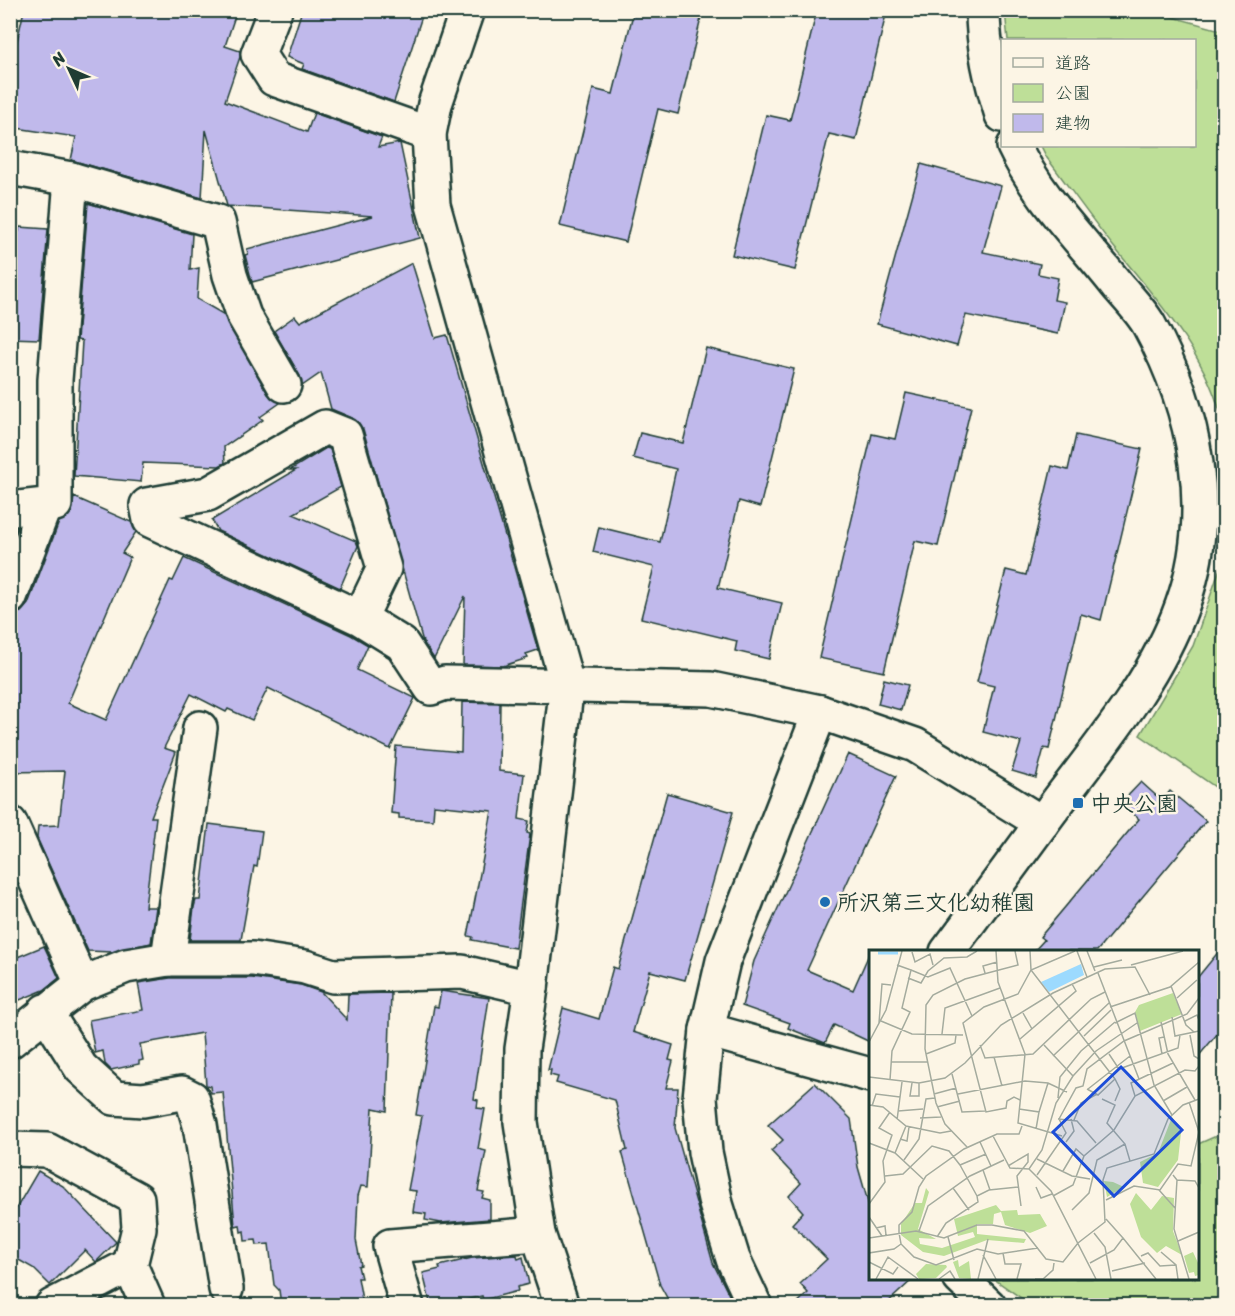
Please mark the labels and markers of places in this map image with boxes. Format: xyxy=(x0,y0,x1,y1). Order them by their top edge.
place label: 中央公園 xyxy=(1090,784,1178,823)
marker: 中央公園 xyxy=(1071,796,1085,810)
place label: 所沢第三文化幼稚園 xyxy=(837,883,1035,922)
marker: 所沢第三文化幼稚園 xyxy=(818,895,832,909)

